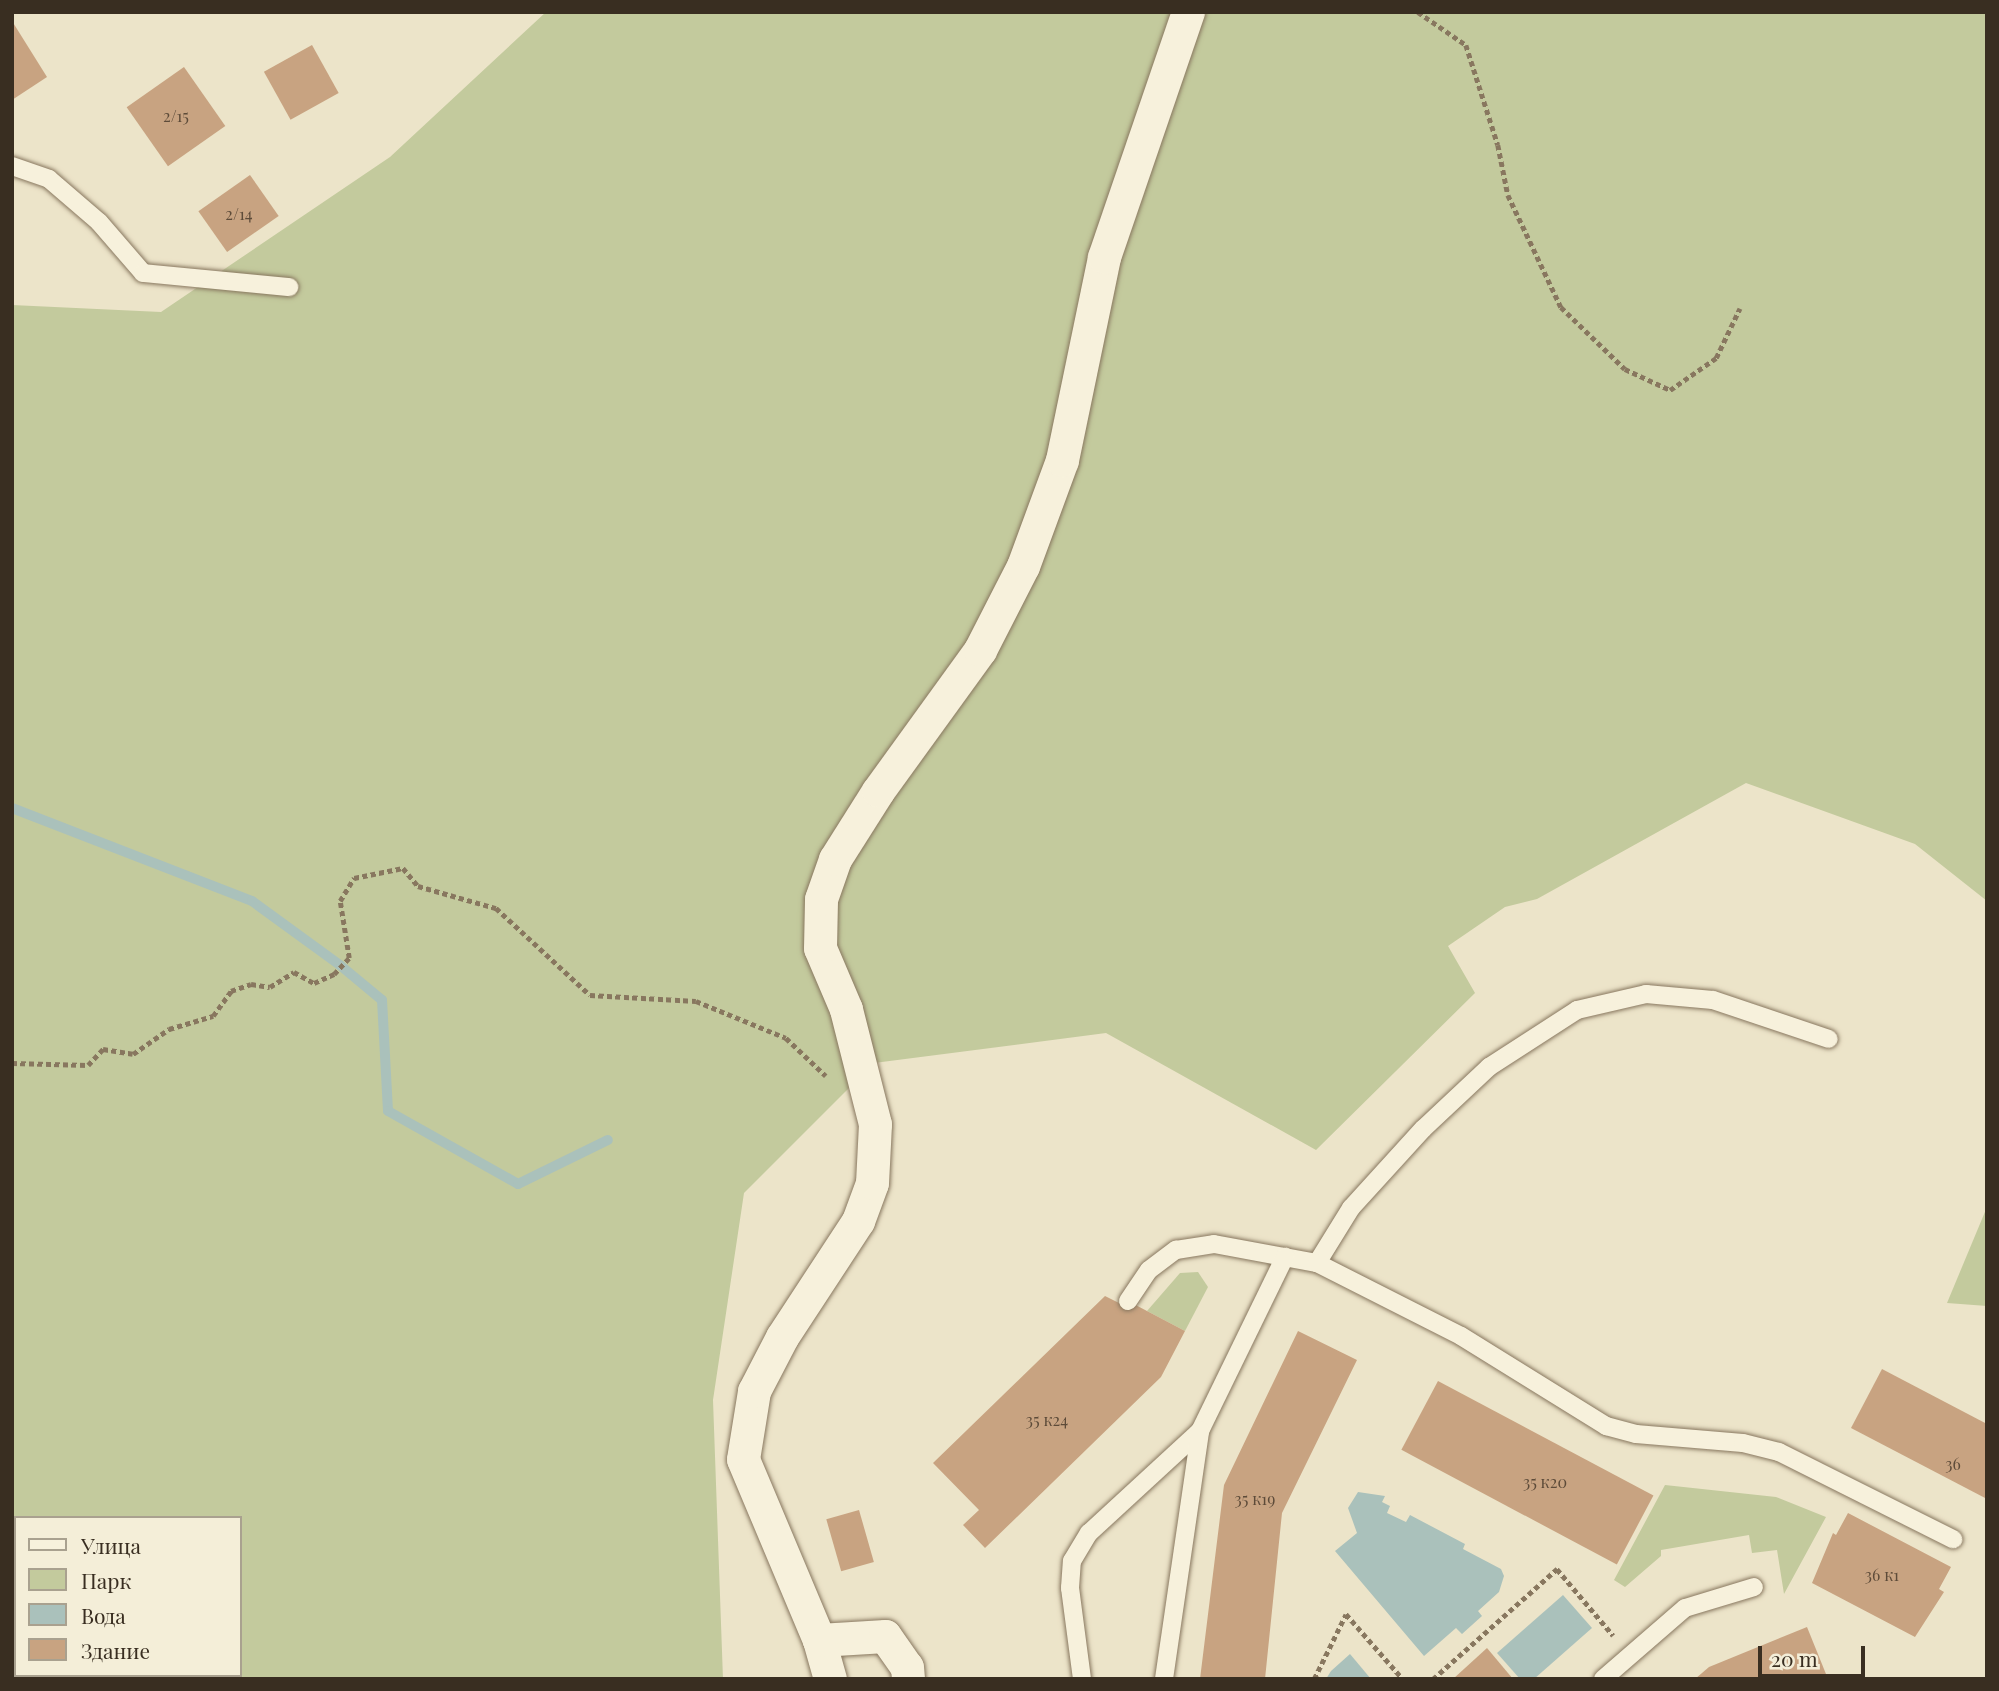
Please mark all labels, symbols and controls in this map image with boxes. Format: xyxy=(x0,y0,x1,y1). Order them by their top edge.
house number: 2/15 xyxy=(163,106,189,126)
house number: 2/14 xyxy=(225,204,253,224)
house number: 35 к24 xyxy=(1026,1410,1068,1430)
house number: 36 xyxy=(1945,1454,1961,1474)
house number: 35 к20 xyxy=(1523,1472,1567,1492)
house number: 35 к19 xyxy=(1234,1489,1276,1509)
legend xyxy=(14,1516,242,1677)
text: Улица xyxy=(81,1531,141,1559)
house number: 36 к1 xyxy=(1865,1565,1899,1585)
text: Парк xyxy=(81,1566,131,1594)
text: Вода xyxy=(81,1601,126,1629)
scale bar xyxy=(1761,1632,1868,1676)
text: Здание xyxy=(81,1636,150,1664)
text: 20 m xyxy=(1771,1644,1818,1672)

